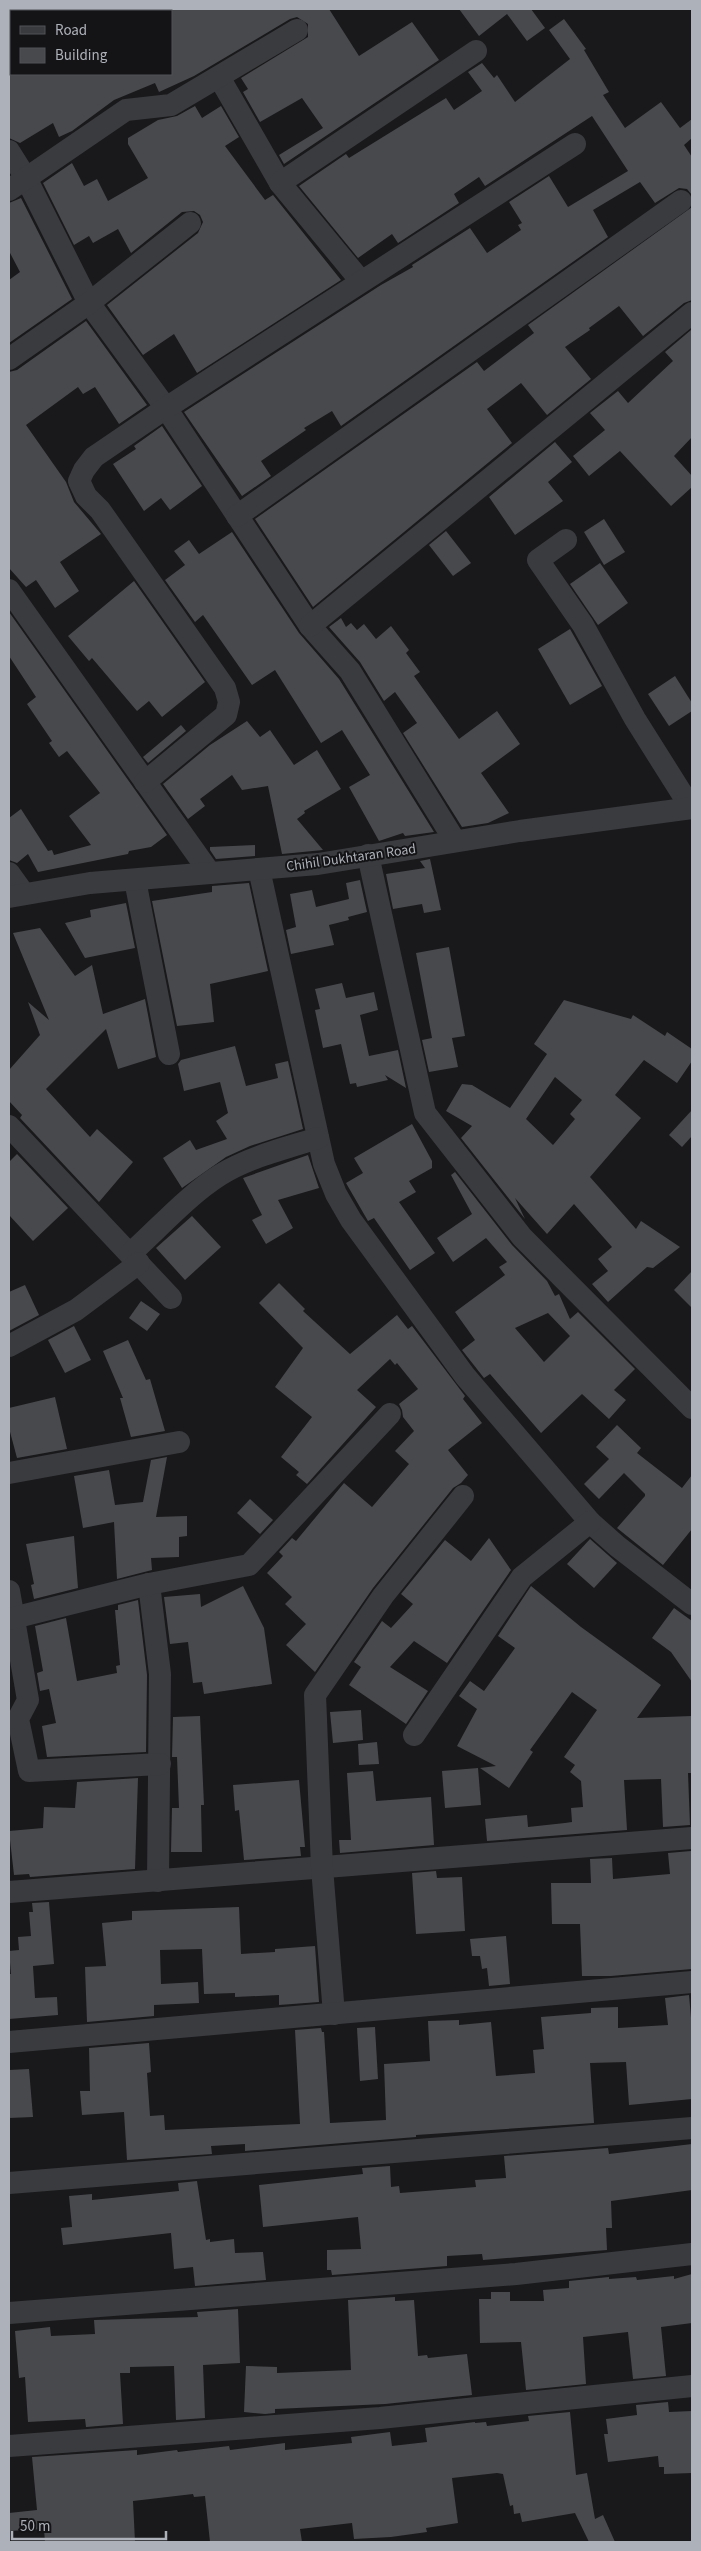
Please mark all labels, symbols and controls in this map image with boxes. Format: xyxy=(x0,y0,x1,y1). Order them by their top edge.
legend xyxy=(10,10,172,75)
text: Road xyxy=(55,20,87,41)
text: Building xyxy=(55,45,108,66)
street label: Chihil Dukhtaran Road xyxy=(285,839,417,877)
scale bar xyxy=(12,2508,166,2540)
text: 50 m xyxy=(20,2516,50,2537)

